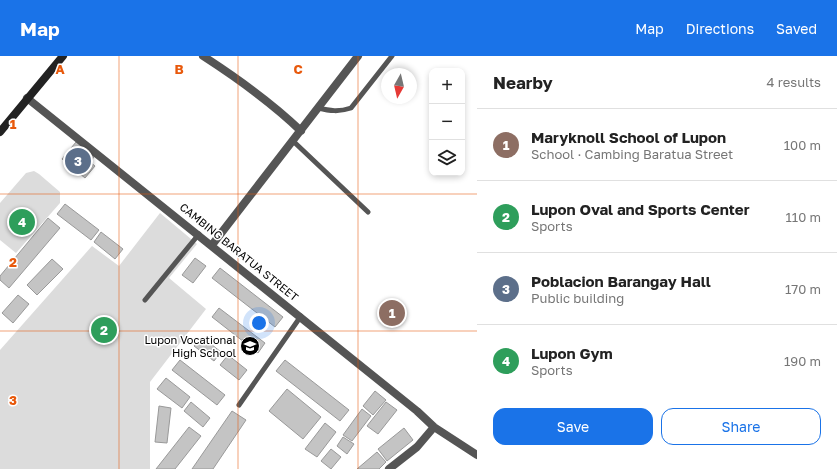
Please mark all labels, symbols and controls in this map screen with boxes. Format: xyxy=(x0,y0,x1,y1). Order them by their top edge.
text: Map xyxy=(20,17,60,40)
text: Map xyxy=(635,20,664,37)
text: Directions xyxy=(686,20,754,37)
text: Saved xyxy=(776,20,817,37)
text: A xyxy=(55,61,65,77)
text: B xyxy=(174,61,184,77)
text: C xyxy=(293,61,303,77)
north arrow xyxy=(381,68,417,104)
map controls xyxy=(429,68,465,176)
button: + xyxy=(429,68,465,104)
text: Nearby xyxy=(493,72,553,93)
text: 4 results xyxy=(767,74,821,90)
button: − xyxy=(429,104,465,140)
text: 1 xyxy=(10,116,17,132)
text: Maryknoll School of Lupon xyxy=(531,128,726,146)
text: 1 xyxy=(503,137,509,153)
text: 100 m xyxy=(784,137,821,153)
button: layers xyxy=(429,140,465,176)
pin: 3 xyxy=(65,146,91,176)
text: School · Cambing Baratua Street xyxy=(531,146,733,162)
street label: CAMBING BARATUA STREET xyxy=(178,200,301,303)
text: Lupon Oval and Sports Center xyxy=(531,200,749,218)
pin: 4 xyxy=(9,207,35,237)
text: 2 xyxy=(502,209,510,225)
text: 110 m xyxy=(786,209,821,225)
text: Sports xyxy=(531,218,573,234)
text: 2 xyxy=(9,254,17,270)
text: Poblacion Barangay Hall xyxy=(531,272,711,290)
text: 3 xyxy=(502,281,510,297)
text: 170 m xyxy=(785,281,821,297)
text: Public building xyxy=(531,290,624,306)
pin: 1 xyxy=(379,298,405,328)
your location xyxy=(249,313,269,333)
pin: 2 xyxy=(91,315,117,345)
place label: Lupon Vocational High School xyxy=(145,333,236,359)
school or university icon: Lupon Vocational High School xyxy=(239,335,261,357)
text: Lupon Gym xyxy=(531,344,613,362)
text: 4 xyxy=(502,353,510,369)
text: 190 m xyxy=(784,353,821,369)
text: Sports xyxy=(531,362,573,378)
text: 3 xyxy=(9,392,17,408)
button: Save xyxy=(493,408,653,445)
button: Share xyxy=(661,408,821,445)

